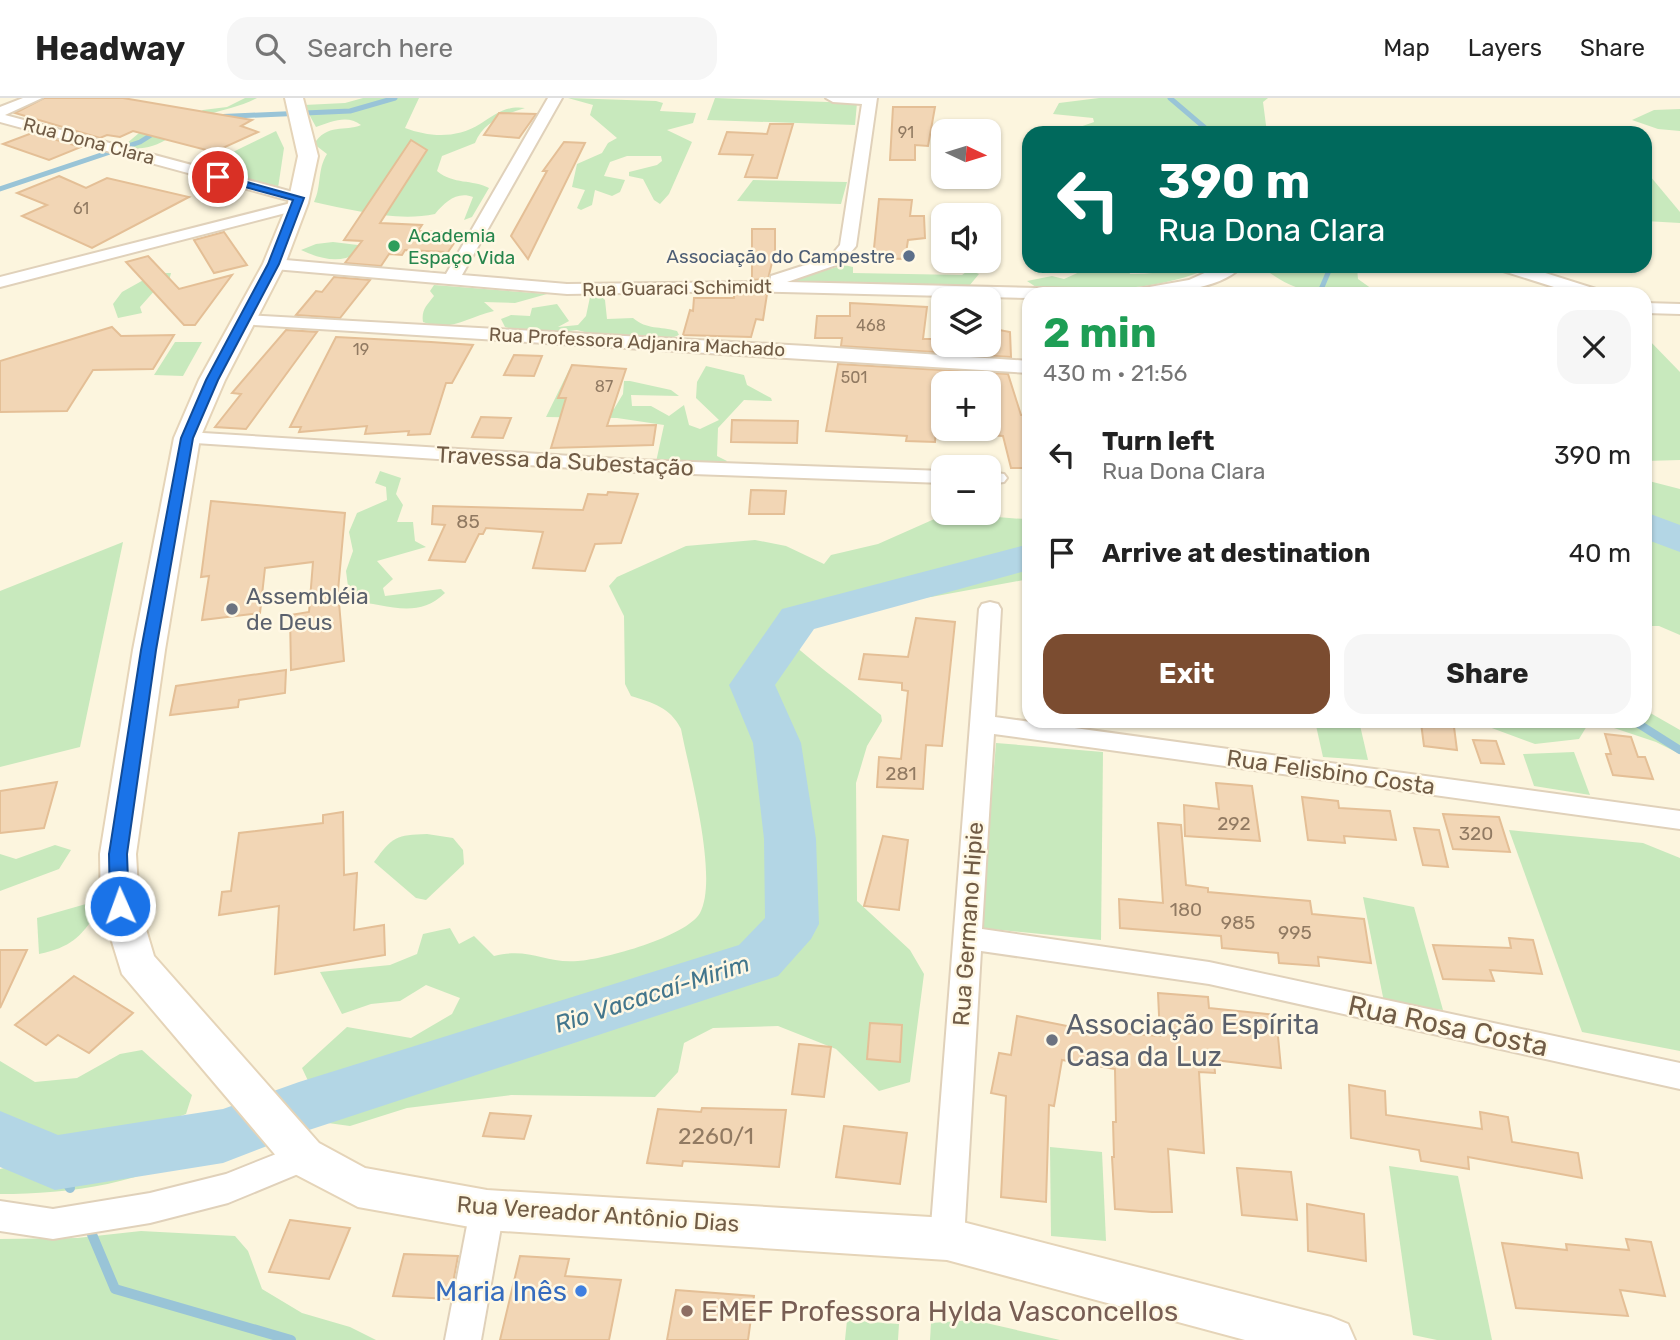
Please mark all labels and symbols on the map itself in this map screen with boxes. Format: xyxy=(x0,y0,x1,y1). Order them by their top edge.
street label: Rua Dona Clara xyxy=(21,112,157,170)
north arrow xyxy=(931,119,1001,189)
house number: 91 xyxy=(898,123,914,142)
pin xyxy=(188,147,248,207)
house number: 61 xyxy=(73,199,89,218)
place label: Academia Espaço Vida xyxy=(408,224,515,269)
marker: Academia Espaço Vida xyxy=(386,238,402,254)
place label: Associação do Campestre xyxy=(666,245,895,268)
marker: Associação do Campestre xyxy=(901,248,917,264)
street label: Rua Guaraci Schimidt xyxy=(582,275,773,301)
house number: 468 xyxy=(856,316,886,335)
street label: Rua Professora Adjanira Machado xyxy=(488,323,786,361)
house number: 19 xyxy=(353,340,369,359)
house number: 501 xyxy=(841,368,867,387)
house number: 87 xyxy=(595,377,613,396)
street label: Travessa da Subestação xyxy=(435,440,695,482)
house number: 85 xyxy=(456,510,480,533)
place label: Assembléia de Deus xyxy=(246,582,369,636)
marker: Assembléia de Deus xyxy=(224,601,240,617)
street label: Rua Felisbino Costa xyxy=(1225,744,1437,800)
house number: 281 xyxy=(885,762,917,785)
house number: 292 xyxy=(1217,812,1251,835)
street label: Rua Germano Hipie xyxy=(947,821,989,1027)
house number: 320 xyxy=(1459,822,1493,845)
position arrow xyxy=(83,869,157,943)
house number: 180 xyxy=(1170,898,1202,921)
house number: 985 xyxy=(1221,911,1255,934)
house number: 995 xyxy=(1278,921,1312,944)
water label: Rio Vacacaí-Mirim xyxy=(551,949,753,1039)
street label: Rua Rosa Costa xyxy=(1345,989,1551,1063)
place label: Associação Espírita Casa da Luz xyxy=(1066,1008,1319,1073)
marker: Associação Espírita Casa da Luz xyxy=(1044,1032,1060,1048)
house number: 2260/1 xyxy=(678,1122,754,1150)
street label: Rua Vereador Antônio Dias xyxy=(456,1190,740,1238)
place label: Maria Inês xyxy=(435,1275,567,1308)
marker: Maria Inês xyxy=(573,1283,589,1299)
place label: EMEF Professora Hylda Vasconcellos xyxy=(701,1295,1178,1328)
marker: EMEF Professora Hylda Vasconcellos xyxy=(679,1303,695,1319)

